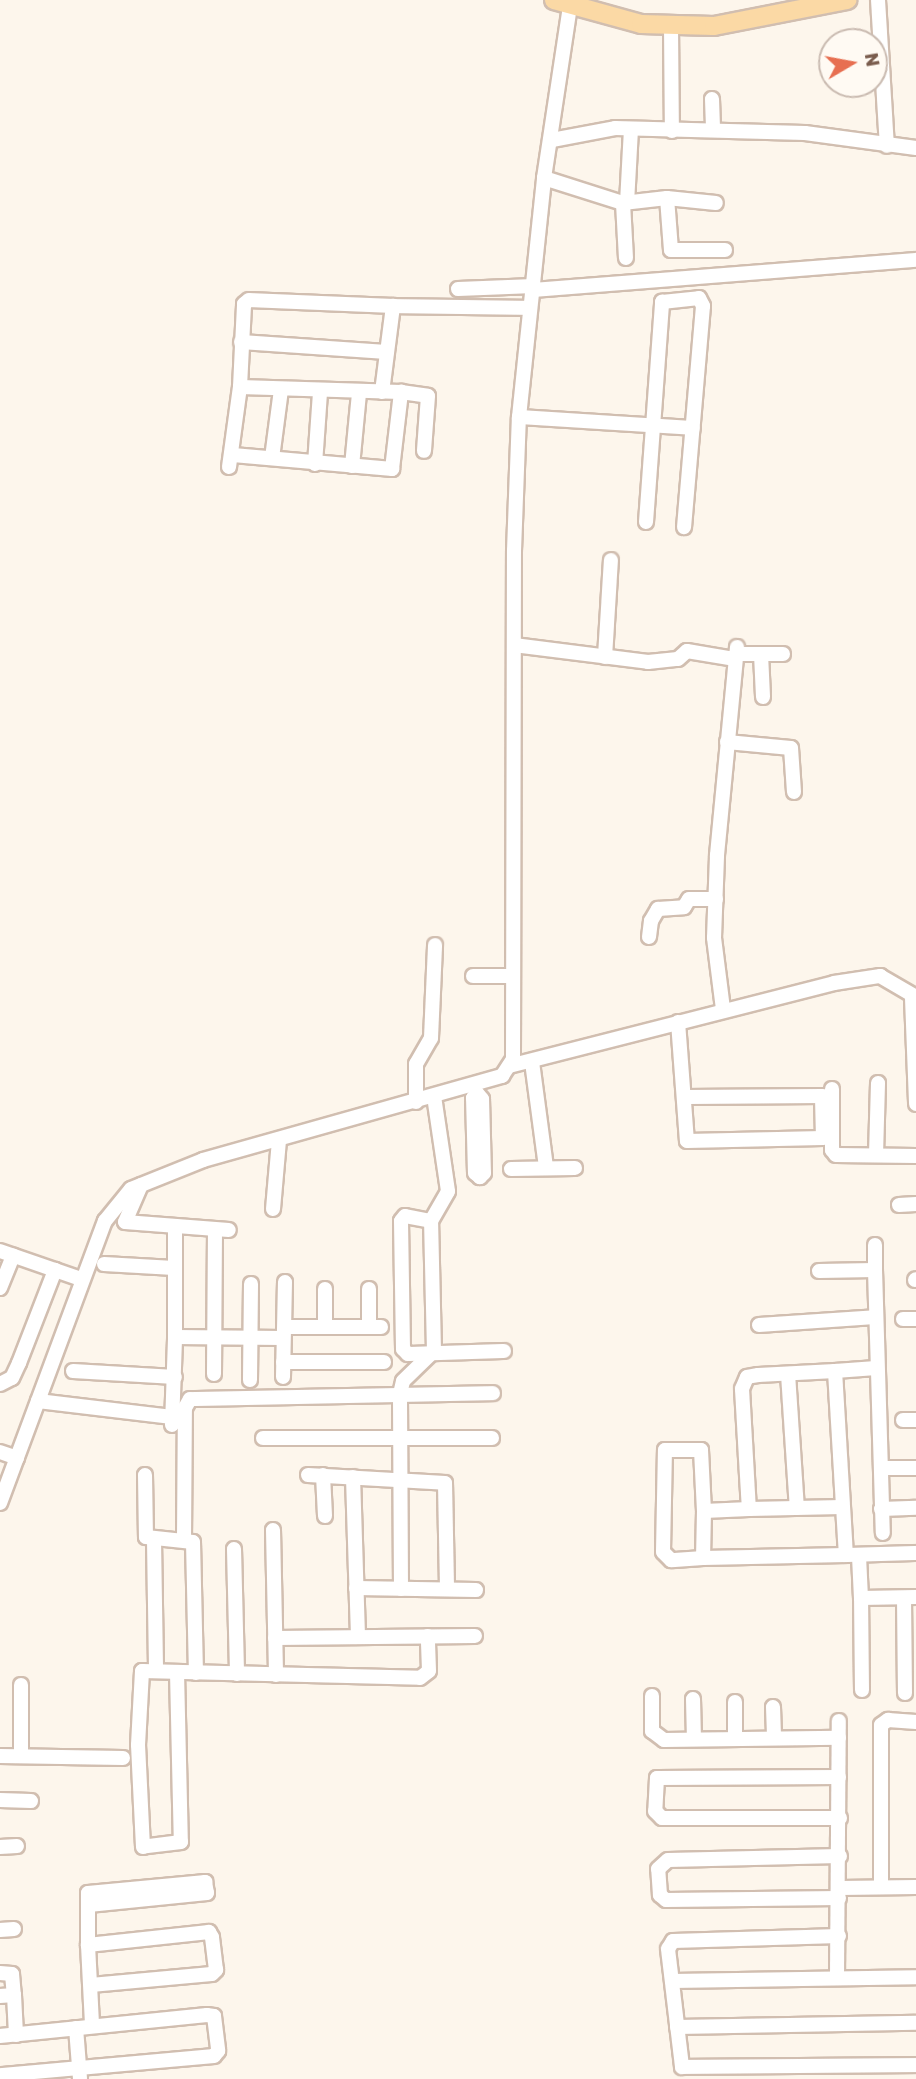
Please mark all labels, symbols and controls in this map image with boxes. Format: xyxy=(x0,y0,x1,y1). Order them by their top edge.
north arrow xyxy=(818,28,888,98)
text: N xyxy=(860,51,885,68)

